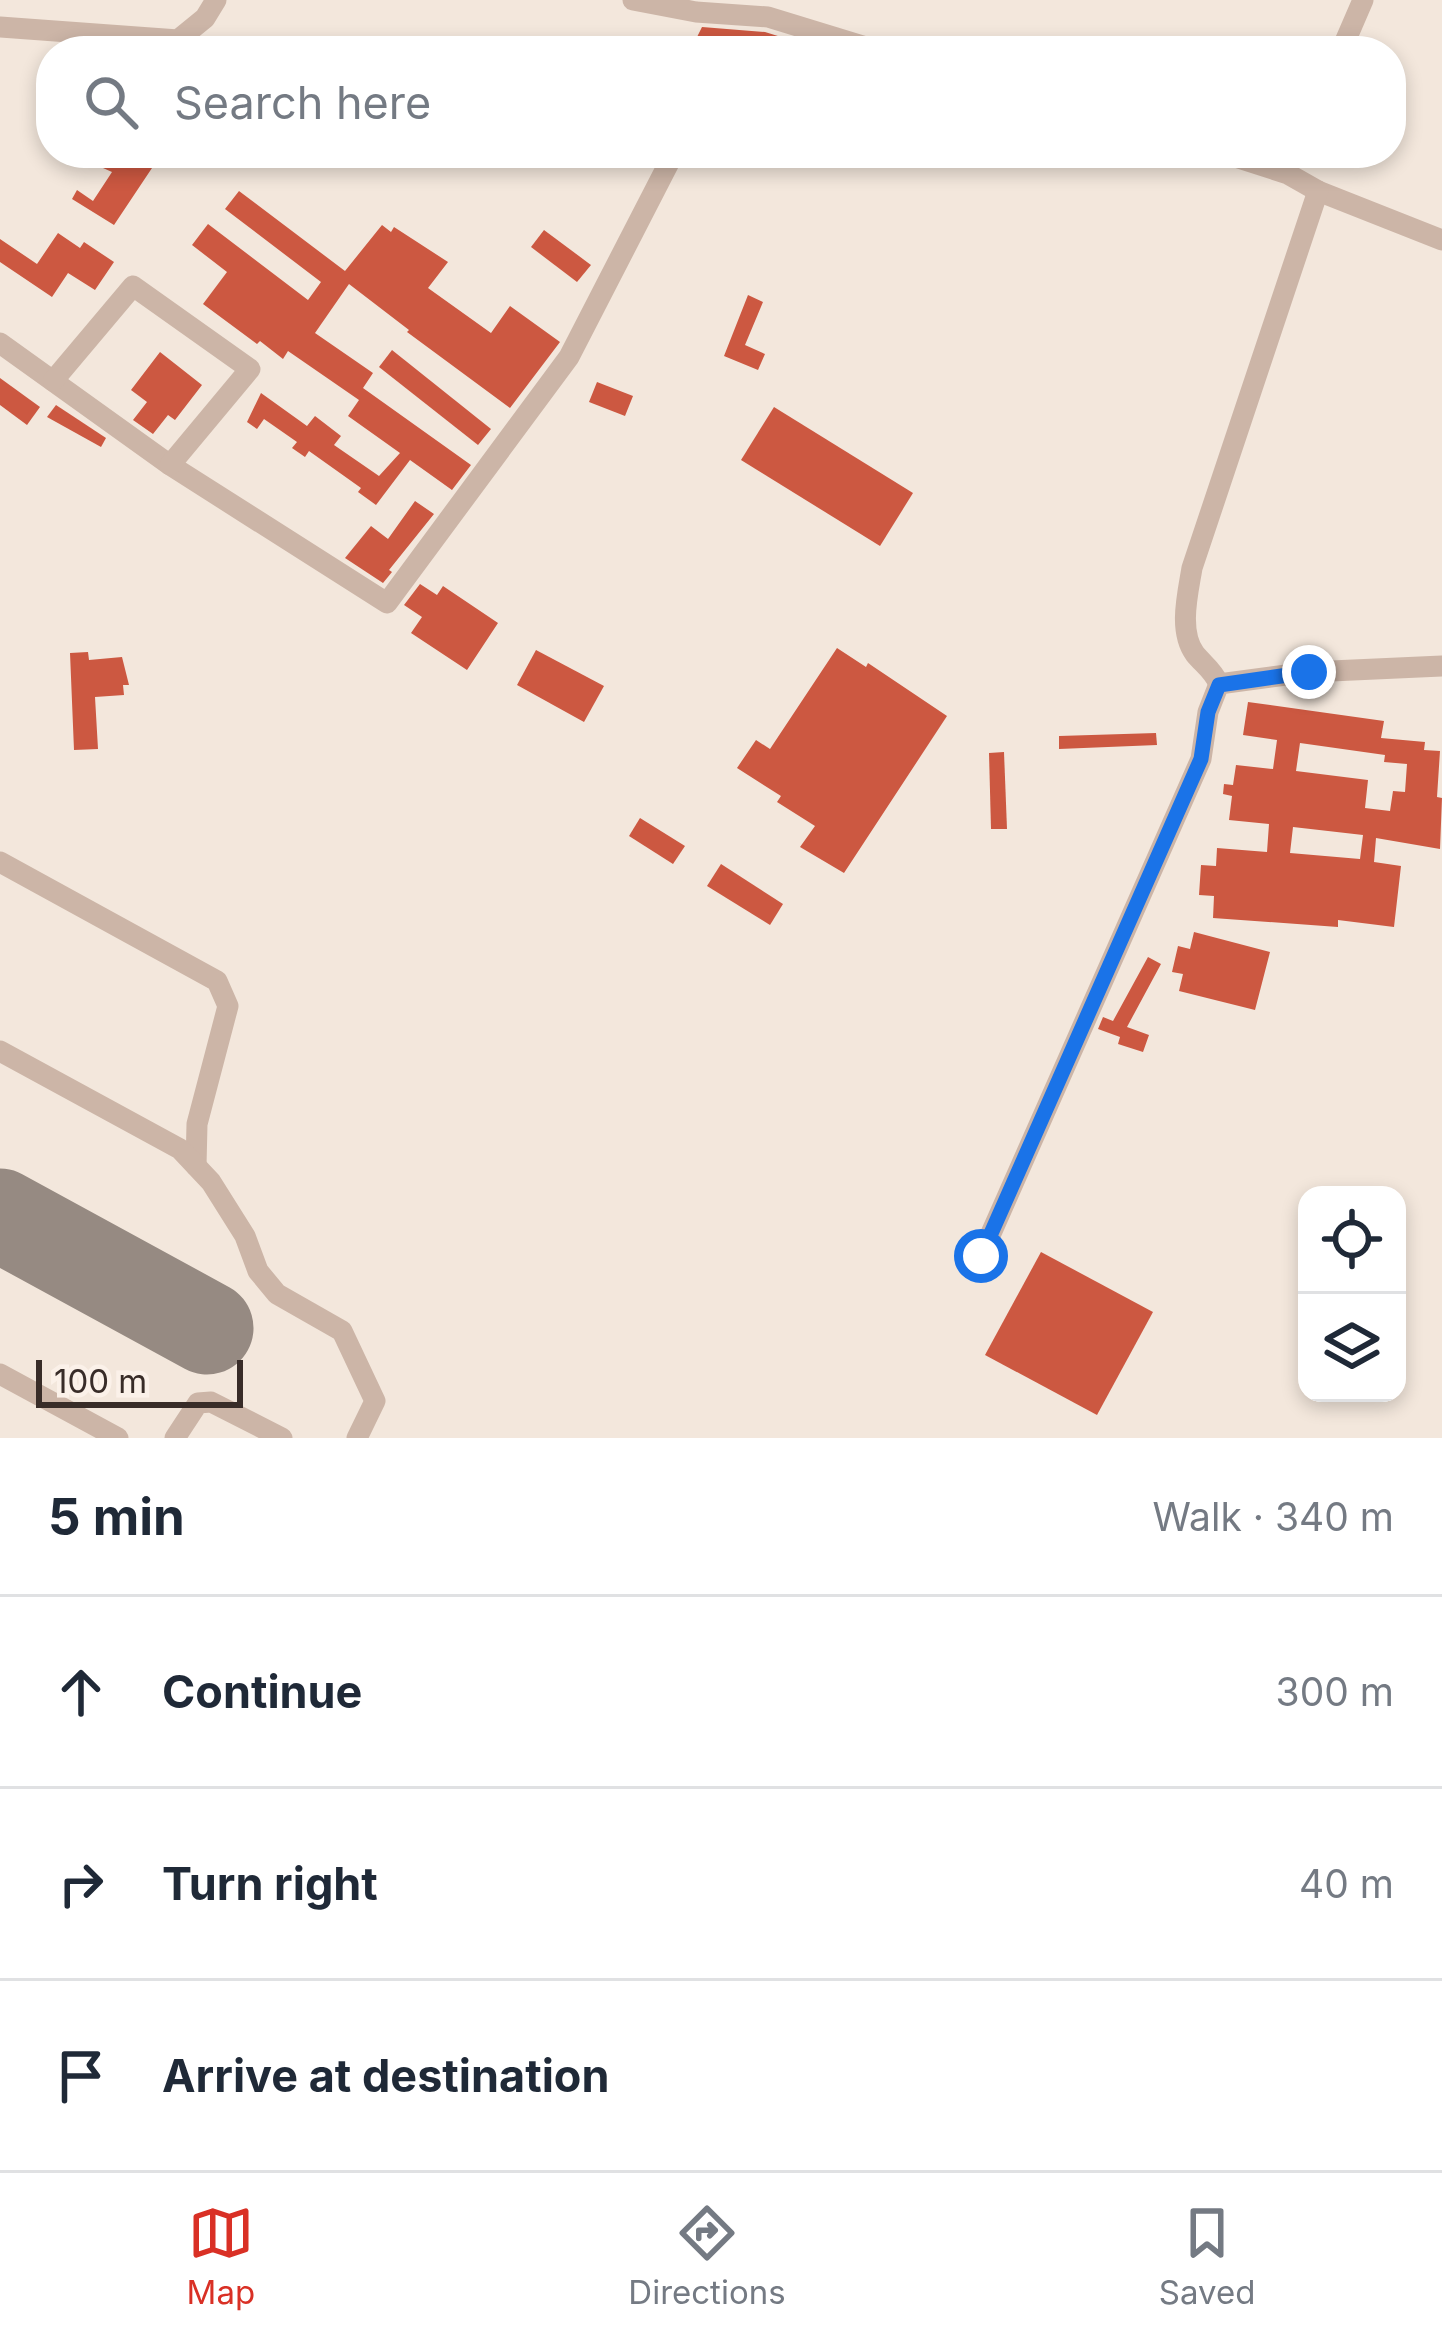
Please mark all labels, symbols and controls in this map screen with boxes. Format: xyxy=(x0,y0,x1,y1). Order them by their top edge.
search box xyxy=(36,36,1406,168)
icon: search xyxy=(78,69,144,135)
text: Search here xyxy=(174,75,431,130)
route end xyxy=(1282,645,1336,699)
map controls xyxy=(1298,1186,1406,1402)
button: locate xyxy=(1298,1186,1406,1294)
route start xyxy=(954,1229,1008,1283)
button: layers xyxy=(1298,1294,1406,1402)
scale bar xyxy=(36,1354,243,1407)
text: 100 m xyxy=(54,1361,147,1401)
text: 5 min xyxy=(48,1486,185,1547)
text: Walk · 340 m xyxy=(1153,1493,1394,1540)
icon: ahead xyxy=(48,1659,114,1725)
text: Continue xyxy=(162,1664,362,1719)
text: 300 m xyxy=(1276,1668,1394,1715)
icon: right xyxy=(48,1851,114,1917)
text: Turn right xyxy=(162,1856,378,1911)
text: 40 m xyxy=(1299,1860,1394,1907)
icon: arrive xyxy=(48,2043,114,2109)
text: Arrive at destination xyxy=(162,2048,609,2103)
tab: Map xyxy=(187,2200,255,2312)
tab: Directions xyxy=(628,2200,786,2312)
tab: Saved xyxy=(1159,2200,1255,2312)

